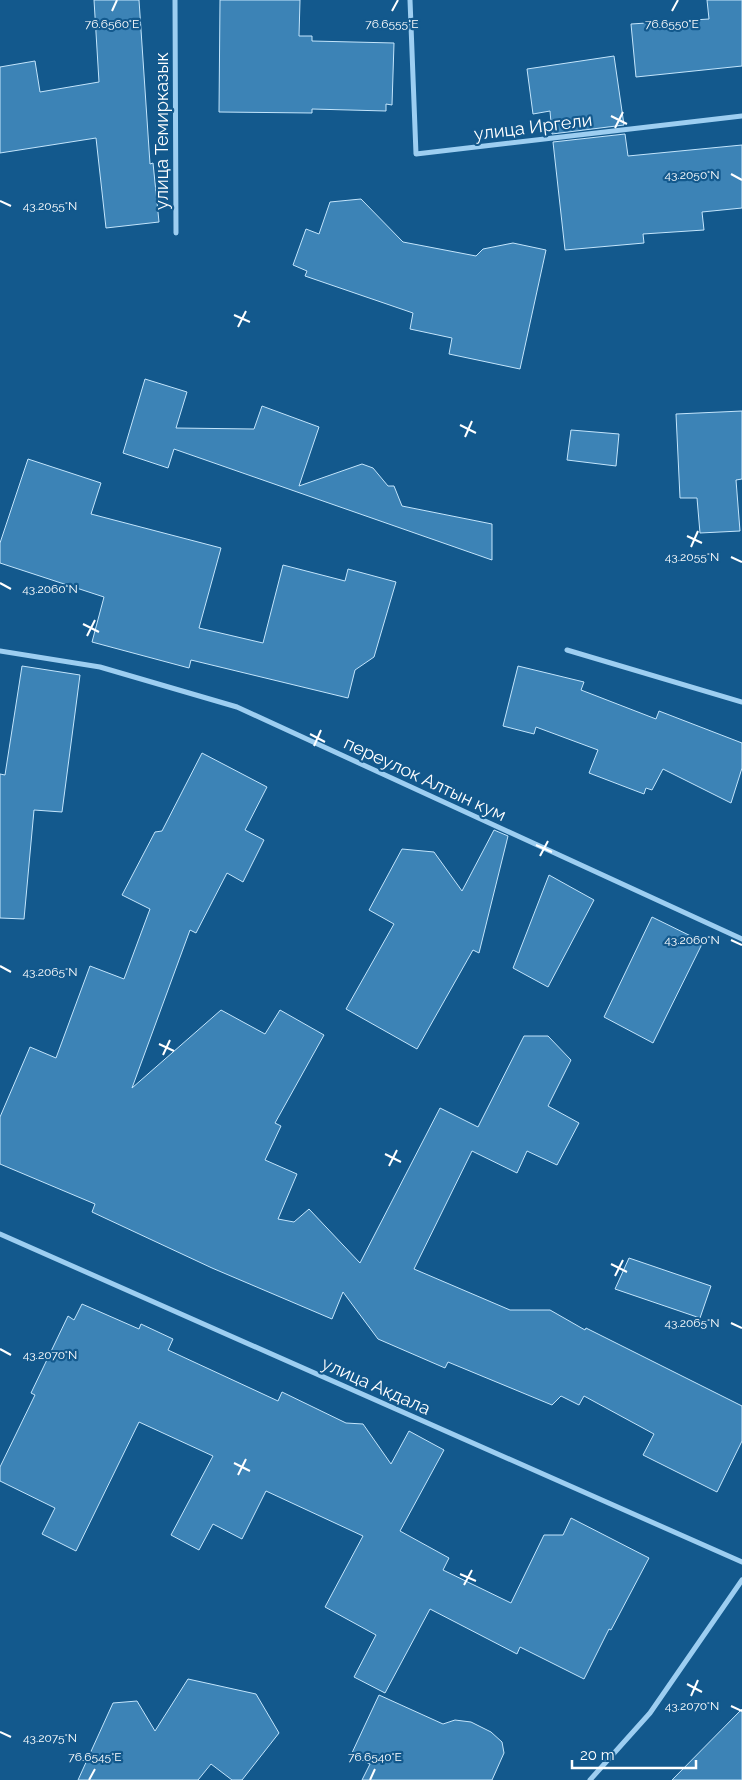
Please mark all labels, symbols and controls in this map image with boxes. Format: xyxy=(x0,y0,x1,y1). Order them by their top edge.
text: 76.6560°E xyxy=(85,17,139,31)
text: 76.6555°E xyxy=(365,17,419,31)
text: 76.6550°E xyxy=(645,17,699,31)
street label: улица Темирказык xyxy=(151,52,172,210)
street label: улица Иргели xyxy=(473,109,593,144)
text: 43.2050°N xyxy=(665,168,719,182)
text: 43.2055°N xyxy=(23,199,77,213)
text: 43.2055°N xyxy=(665,550,719,564)
text: 43.2060°N xyxy=(22,582,78,596)
street label: переулок Алтын кум xyxy=(341,732,510,825)
text: 43.2060°N xyxy=(664,933,720,947)
text: 43.2065°N xyxy=(22,965,78,979)
text: 43.2065°N xyxy=(664,1316,720,1330)
text: 43.2070°N xyxy=(23,1348,77,1362)
street label: улица Акдала xyxy=(319,1352,434,1419)
text: 43.2070°N xyxy=(665,1699,719,1713)
text: 43.2075°N xyxy=(23,1731,77,1745)
scale bar xyxy=(572,1738,696,1770)
text: 20 m xyxy=(580,1746,615,1764)
text: 76.6545°E xyxy=(68,1750,122,1764)
text: 76.6540°E xyxy=(348,1750,402,1764)

